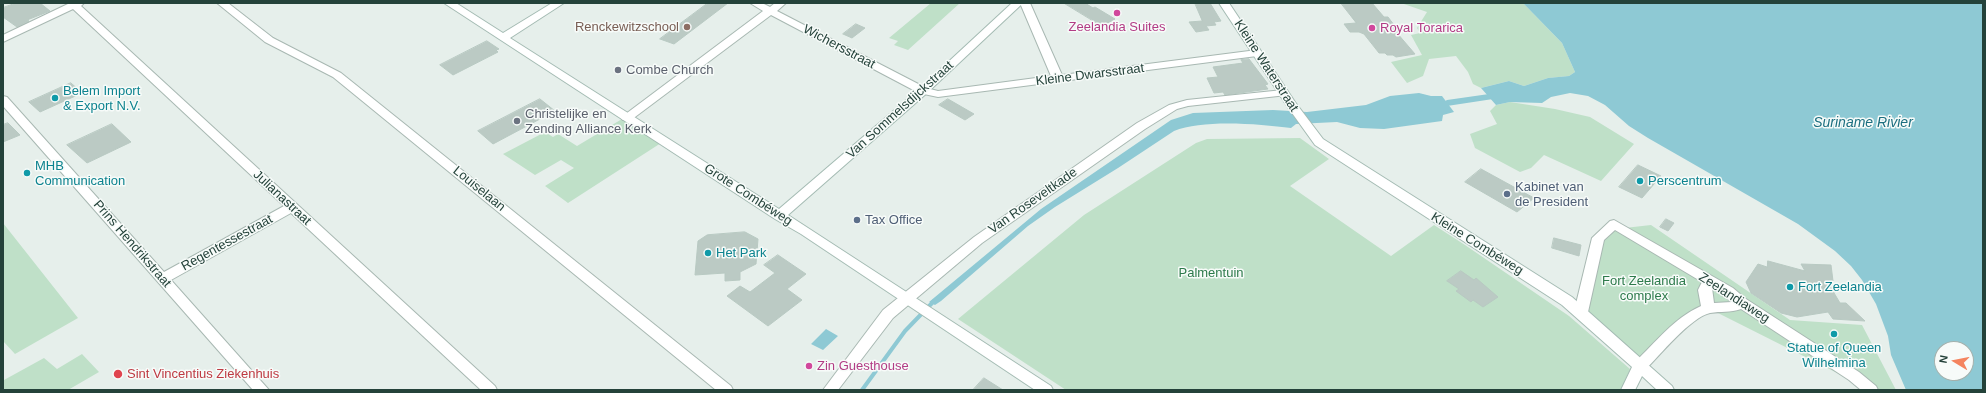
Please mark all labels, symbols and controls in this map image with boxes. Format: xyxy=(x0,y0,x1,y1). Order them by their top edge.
marker: Zeelandia Suites xyxy=(1112,8,1122,18)
street label: Kleine Waterstraat xyxy=(1230,17,1302,115)
place label: Renckewitzschool xyxy=(575,19,679,35)
place label: Zeelandia Suites xyxy=(1069,19,1165,35)
place label: Royal Torarica xyxy=(1380,20,1463,36)
street label: Wichersstraat xyxy=(800,21,878,73)
marker: Renckewitzschool xyxy=(682,22,692,32)
marker: Royal Torarica xyxy=(1367,23,1377,33)
street label: Van Sommelsdijckstraat xyxy=(843,58,957,162)
street label: Kleine Dwarsstraat xyxy=(1035,61,1145,89)
place label: Combe Church xyxy=(626,62,713,78)
marker: Combe Church xyxy=(613,65,623,75)
place label: Belem Import & Export N.V. xyxy=(63,83,141,114)
marker: Belem Import & Export N.V. xyxy=(50,93,60,103)
place label: Christelijke en Zending Alliance Kerk xyxy=(525,106,651,137)
water label: Suriname Rivier xyxy=(1813,115,1913,131)
marker: Christelijke en Zending Alliance Kerk xyxy=(512,116,522,126)
place label: MHB Communication xyxy=(35,158,125,189)
street label: Grote Combéweg xyxy=(701,161,795,229)
street label: Louiselaan xyxy=(450,163,508,215)
street label: Van Roseveltkade xyxy=(986,165,1080,237)
street label: Julianastraat xyxy=(250,167,314,229)
marker: MHB Communication xyxy=(22,168,32,178)
place label: Perscentrum xyxy=(1648,173,1722,189)
marker: Perscentrum xyxy=(1635,176,1645,186)
place label: Kabinet van de President xyxy=(1515,179,1588,210)
marker: Kabinet van de President xyxy=(1502,189,1512,199)
street label: Prins Hendrikstraat xyxy=(90,197,174,291)
street label: Kleine Combéweg xyxy=(1428,209,1526,279)
street label: Regentessestraat xyxy=(179,211,275,275)
place label: Tax Office xyxy=(865,212,923,228)
marker: Tax Office xyxy=(852,215,862,225)
place label: Het Park xyxy=(716,245,767,261)
marker: Het Park xyxy=(703,248,713,258)
park label: Palmentuin xyxy=(1178,265,1244,281)
street label: Zeelandiaweg xyxy=(1696,269,1772,327)
park label: Fort Zeelandia complex xyxy=(1602,273,1686,304)
place label: Fort Zeelandia xyxy=(1798,279,1882,295)
marker: Fort Zeelandia xyxy=(1785,282,1795,292)
marker: Statue of Queen Wilhelmina xyxy=(1829,329,1839,339)
place label: Statue of Queen Wilhelmina xyxy=(1787,340,1881,371)
north arrow xyxy=(1934,341,1974,381)
text: N xyxy=(1937,354,1950,364)
place label: Zin Guesthouse xyxy=(817,358,909,374)
marker: Zin Guesthouse xyxy=(804,361,814,371)
place label: Sint Vincentius Ziekenhuis xyxy=(127,366,279,382)
marker: Sint Vincentius Ziekenhuis xyxy=(112,368,124,380)

